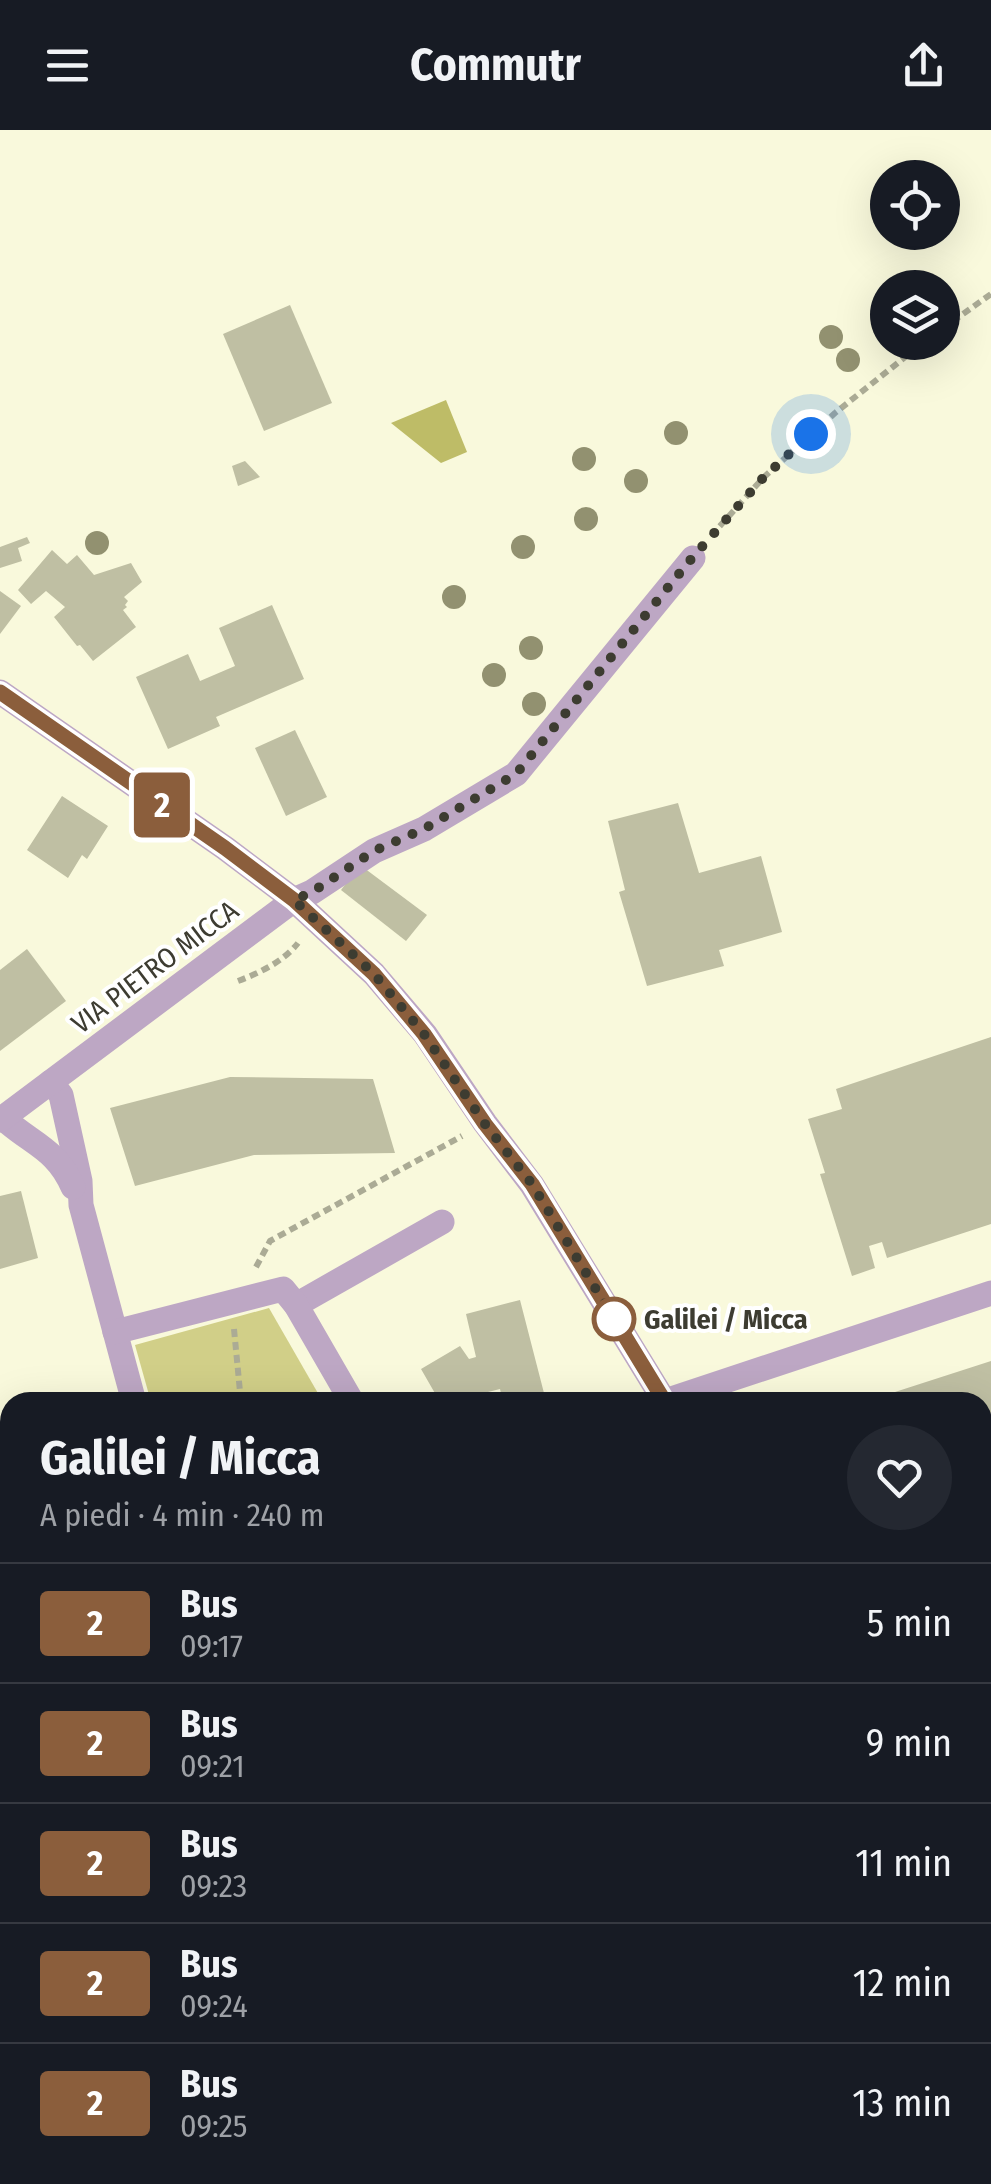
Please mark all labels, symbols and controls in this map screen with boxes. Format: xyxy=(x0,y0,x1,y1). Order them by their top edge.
icon: menu xyxy=(40,38,95,93)
text: Commutr xyxy=(410,38,581,92)
icon: share xyxy=(896,38,951,93)
map controls xyxy=(870,160,960,360)
button: locate xyxy=(870,160,960,250)
button: layers xyxy=(870,270,960,360)
your location xyxy=(786,409,836,459)
line badge: 2 xyxy=(130,772,194,838)
text: 2 xyxy=(154,784,170,826)
street label: VIA PIETRO MICCA xyxy=(65,893,245,1040)
marker: Galilei / Micca xyxy=(593,1298,635,1340)
place label: Galilei / Micca xyxy=(644,1303,808,1336)
button: heart xyxy=(847,1425,952,1530)
text: Galilei / Micca xyxy=(40,1429,321,1487)
text: A piedi · 4 min · 240 m xyxy=(40,1496,324,1534)
text: Bus xyxy=(180,1581,238,1627)
text: 5 min xyxy=(867,1600,952,1646)
text: 2 xyxy=(87,1602,103,1644)
text: 09:17 xyxy=(180,1627,243,1665)
text: Bus xyxy=(180,1701,238,1747)
text: 9 min xyxy=(866,1720,952,1766)
text: 2 xyxy=(87,1722,103,1764)
text: 09:21 xyxy=(180,1747,245,1785)
text: Bus xyxy=(180,1821,238,1867)
text: 11 min xyxy=(855,1840,952,1886)
text: 2 xyxy=(87,1842,103,1884)
text: 09:23 xyxy=(180,1867,247,1905)
text: Bus xyxy=(180,1941,238,1987)
text: 12 min xyxy=(853,1960,952,2006)
text: 2 xyxy=(87,1962,103,2004)
text: 09:24 xyxy=(180,1987,248,2025)
text: Bus xyxy=(180,2061,238,2107)
text: 13 min xyxy=(852,2080,952,2126)
text: 2 xyxy=(87,2082,103,2124)
text: 09:25 xyxy=(180,2107,248,2145)

